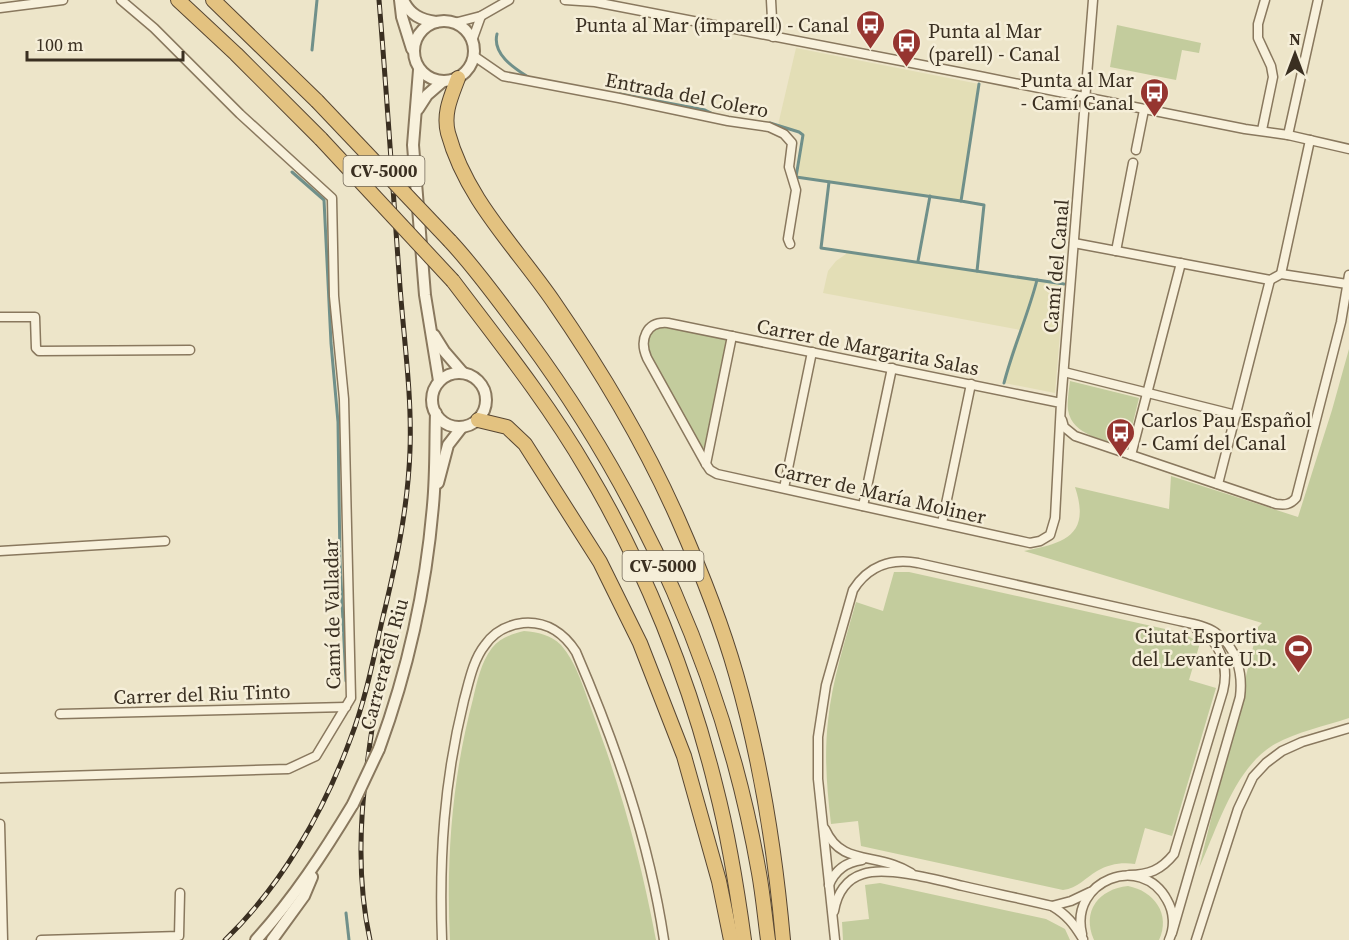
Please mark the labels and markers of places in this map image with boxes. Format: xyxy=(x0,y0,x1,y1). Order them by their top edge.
bus stop icon: Punta al Mar (imparell) - Canal xyxy=(854,9,886,51)
place label: Punta al Mar (imparell) - Canal xyxy=(575,11,849,39)
place label: Punta al Mar (parell) - Canal xyxy=(928,17,1060,68)
bus stop icon: Punta al Mar (parell) - Canal xyxy=(891,26,923,68)
place label: Punta al Mar - Camí Canal xyxy=(1020,66,1135,117)
bus stop icon: Punta al Mar - Camí Canal xyxy=(1139,76,1171,118)
place label: Carlos Pau Español - Camí del Canal xyxy=(1141,406,1312,457)
bus stop icon: Carlos Pau Español - Camí del Canal xyxy=(1104,416,1136,458)
place label: Ciutat Esportiva del Levante U.D. xyxy=(1132,622,1278,673)
sports icon: Ciutat Esportiva del Levante U.D. xyxy=(1282,632,1314,674)

